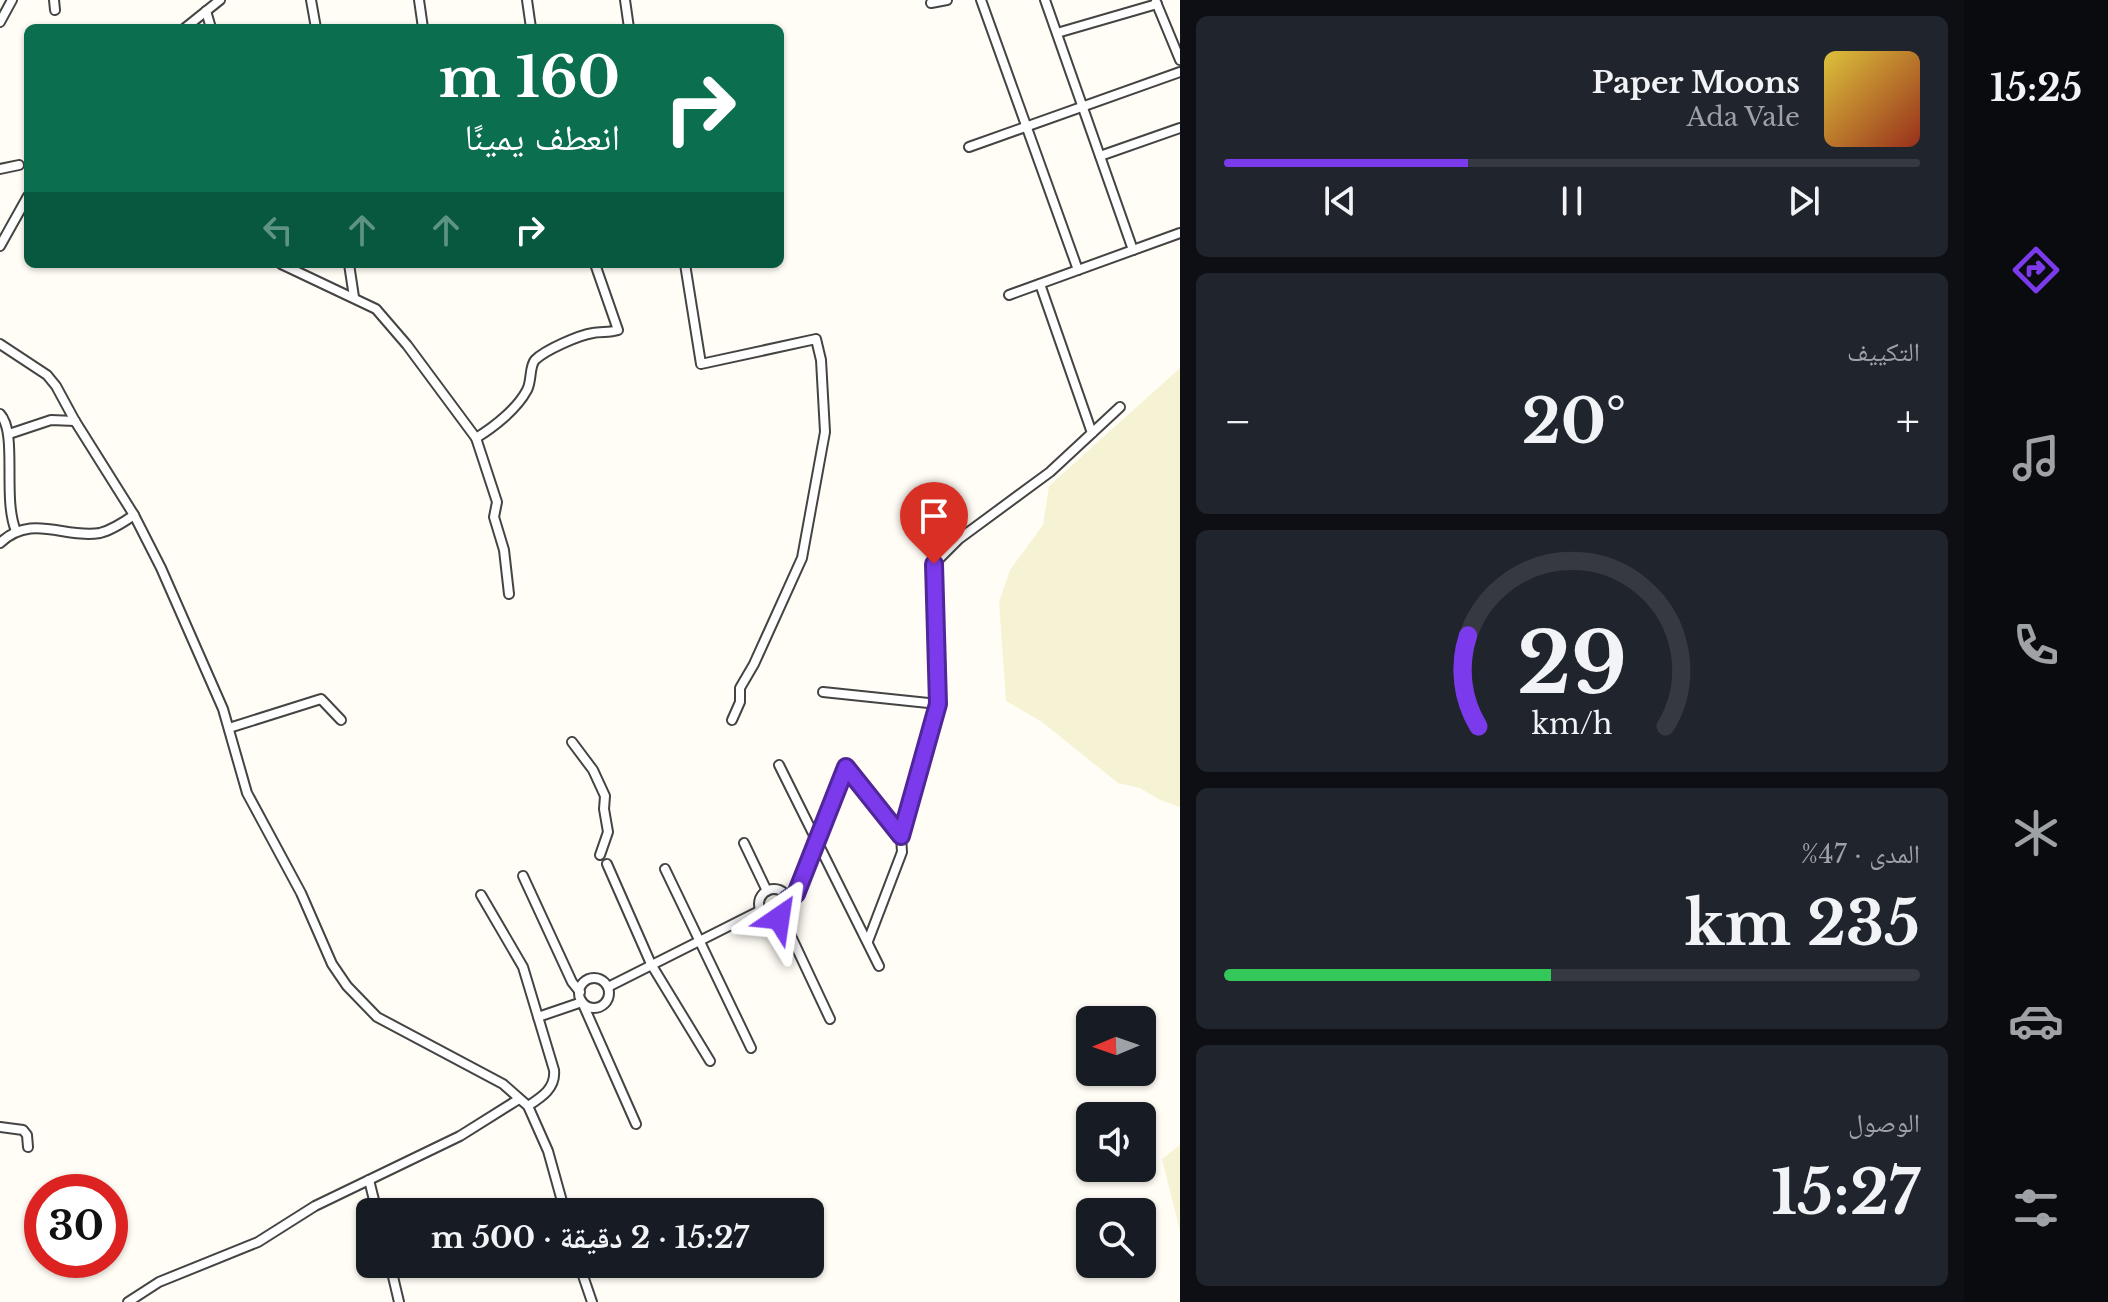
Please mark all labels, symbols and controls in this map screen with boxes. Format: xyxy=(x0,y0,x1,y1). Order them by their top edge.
text: 160 m xyxy=(439,43,620,112)
icon: right xyxy=(648,56,752,160)
text: Paper Moons xyxy=(1592,64,1800,101)
text: 15:25 xyxy=(1990,66,2082,111)
text: Ada Vale xyxy=(1687,101,1800,133)
text: انعطف يمينًا xyxy=(464,115,620,160)
icon: previous xyxy=(1318,179,1362,223)
icon: pause xyxy=(1550,179,1594,223)
icon: next xyxy=(1782,179,1826,223)
icon: left xyxy=(256,208,300,252)
icon: ahead xyxy=(340,208,384,252)
icon: ahead xyxy=(424,208,468,252)
icon: right xyxy=(508,208,552,252)
icon: directions xyxy=(2008,242,2064,298)
text: التكييف xyxy=(1847,336,1920,368)
text: 20° xyxy=(1522,385,1626,459)
text: − xyxy=(1224,394,1252,449)
text: + xyxy=(1896,394,1920,449)
icon: music xyxy=(2008,430,2064,486)
pin xyxy=(900,482,968,564)
icon: arrive xyxy=(912,494,956,538)
text: 29 xyxy=(1517,612,1627,715)
icon: phone xyxy=(2008,617,2064,673)
text: km/h xyxy=(1531,706,1613,742)
icon: climate xyxy=(2008,805,2064,861)
text: المدى · 47% xyxy=(1801,838,1920,870)
position arrow xyxy=(737,876,821,960)
text: 235 km xyxy=(1685,887,1920,961)
icon: car xyxy=(2008,993,2064,1049)
north arrow xyxy=(1076,1006,1156,1086)
map controls xyxy=(1076,1006,1156,1278)
button: sound xyxy=(1076,1102,1156,1182)
text: الوصول xyxy=(1848,1107,1920,1139)
text: 15:27 xyxy=(1771,1156,1920,1230)
speed limit sign: 30 xyxy=(24,1174,128,1278)
icon: filters xyxy=(2008,1180,2064,1236)
button: search xyxy=(1076,1198,1156,1278)
text: 15:27 · 2 دقيقة · 500 m xyxy=(431,1219,749,1256)

